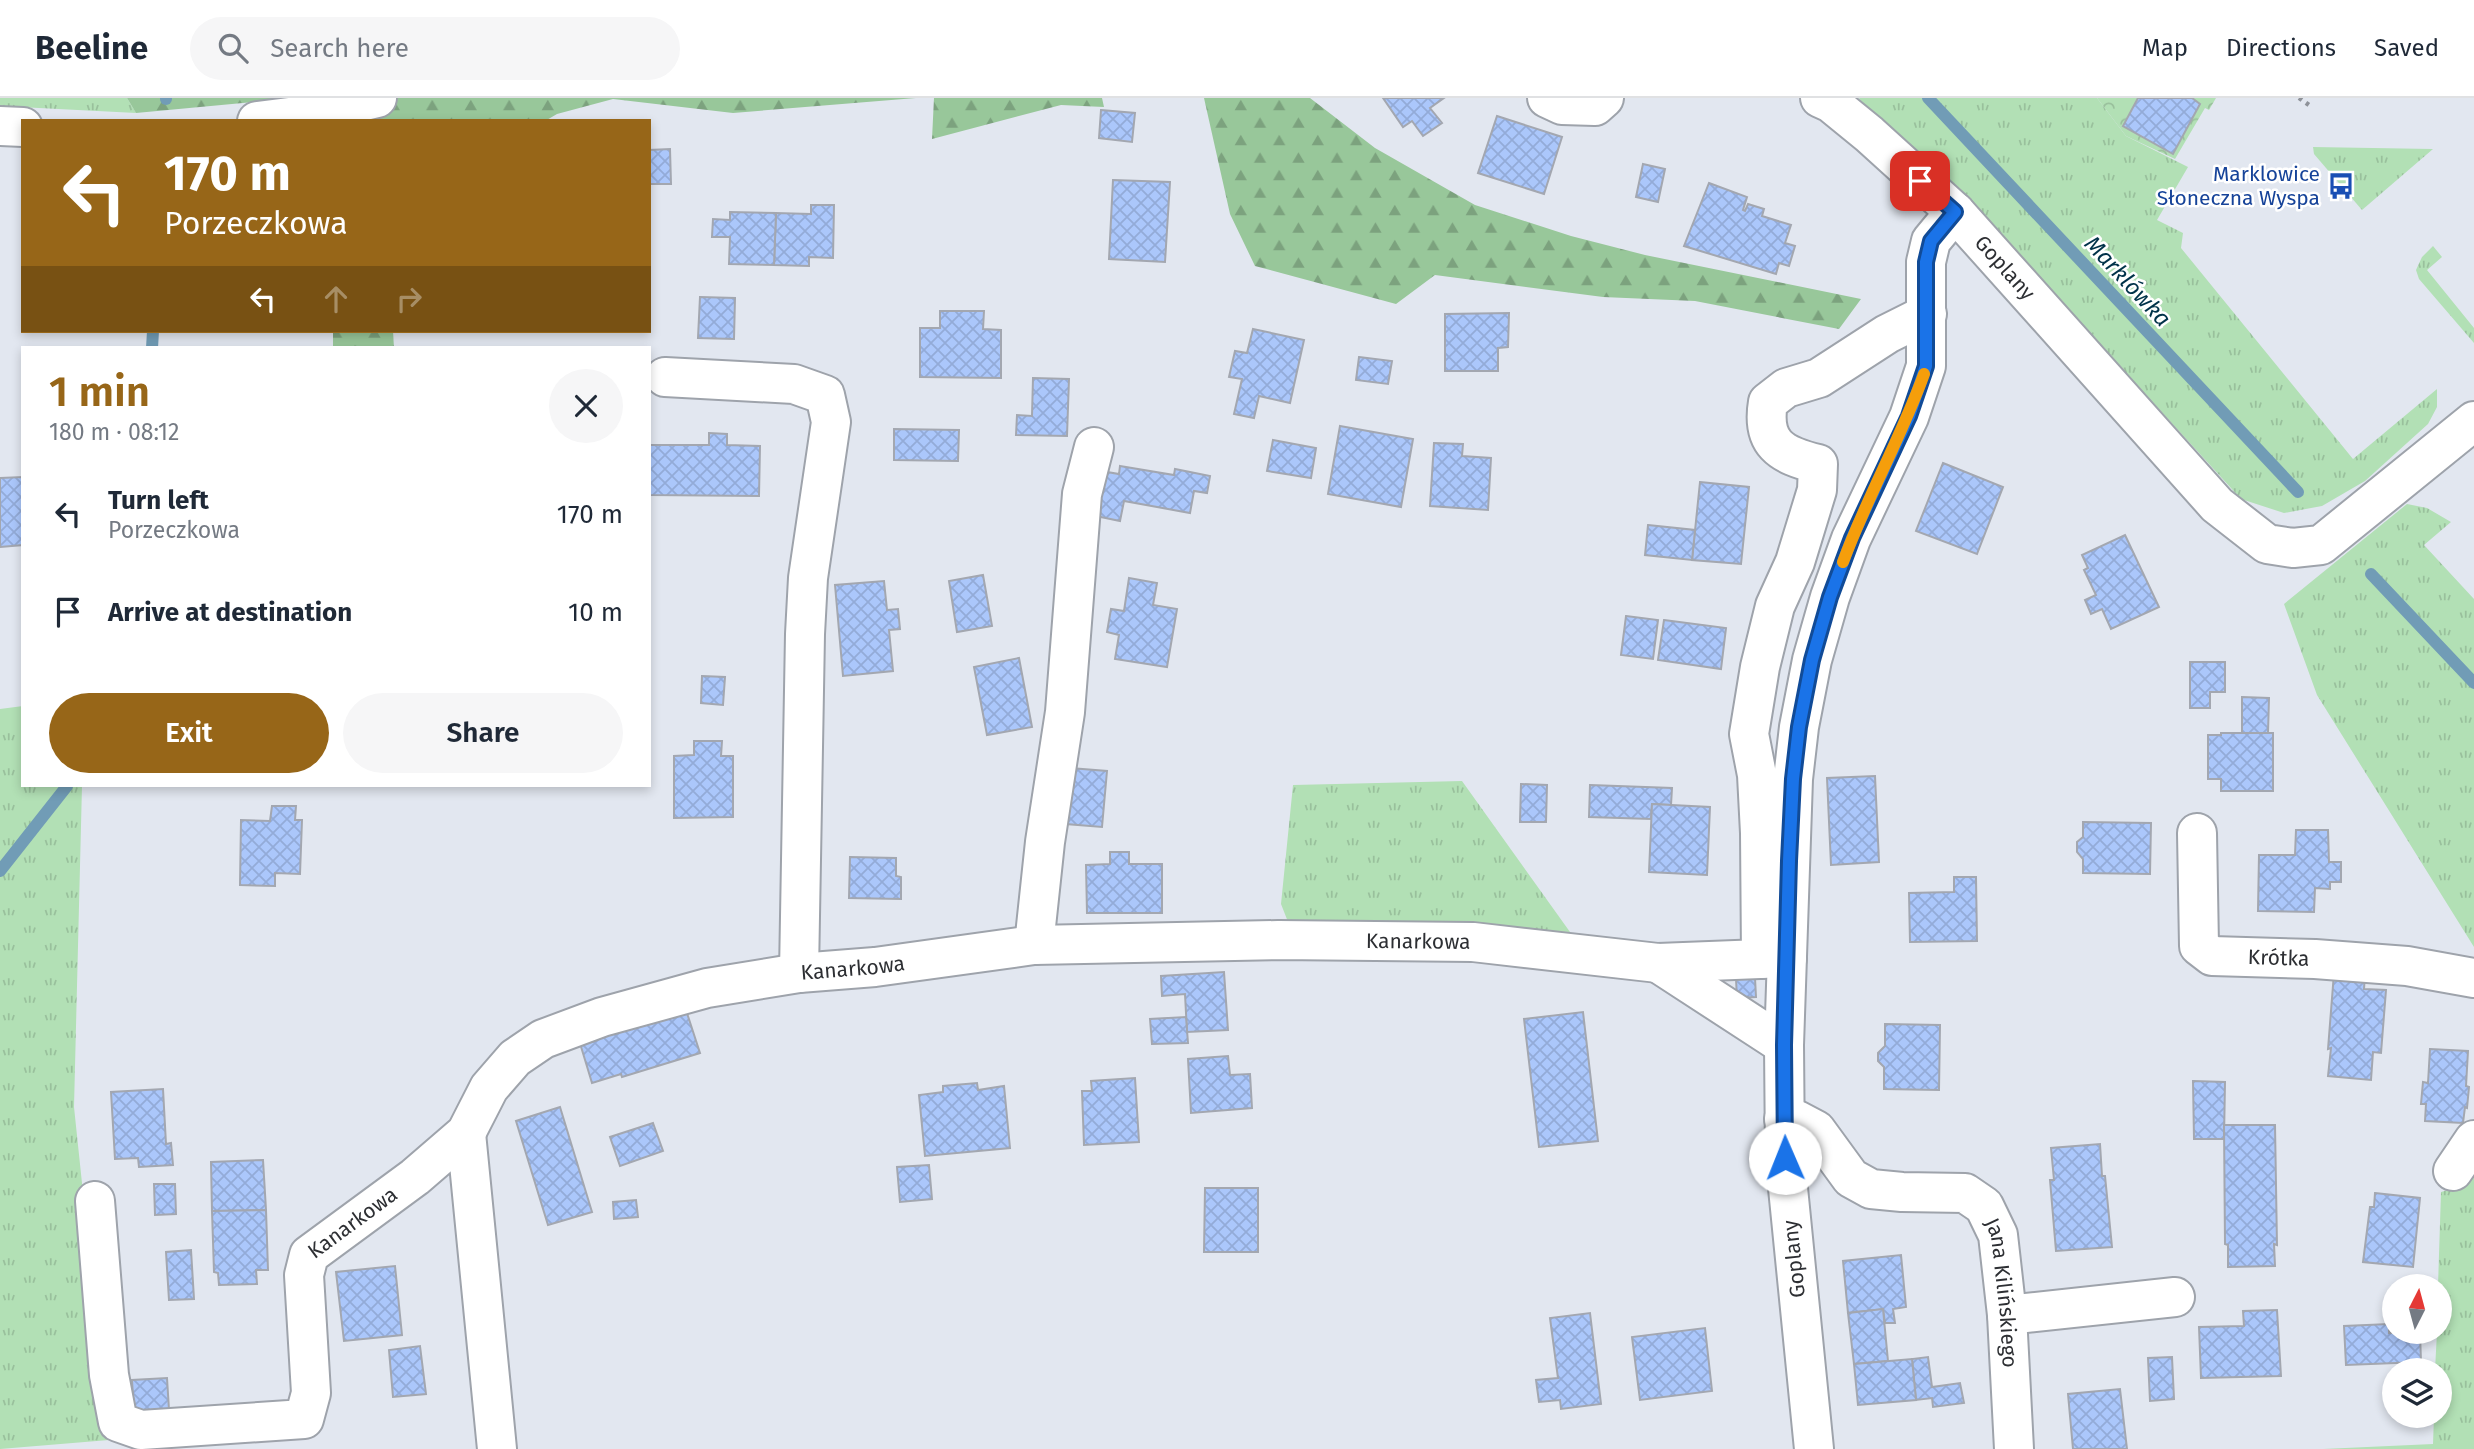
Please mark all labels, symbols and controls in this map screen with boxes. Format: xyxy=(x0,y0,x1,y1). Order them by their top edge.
search box xyxy=(190,17,680,80)
text: Beeline xyxy=(35,28,148,68)
icon: search xyxy=(214,29,252,67)
text: Search here xyxy=(270,33,409,64)
text: Map xyxy=(2142,34,2188,62)
text: Directions xyxy=(2226,34,2336,62)
text: Saved xyxy=(2374,34,2439,62)
text: 170 m xyxy=(164,144,291,203)
icon: left xyxy=(49,147,140,238)
pin xyxy=(1890,151,1950,211)
place label: Marklowice Słoneczna Wyspa xyxy=(2157,161,2320,211)
icon: arrive xyxy=(1901,162,1939,200)
bus stop icon: Marklowice Słoneczna Wyspa xyxy=(2326,171,2356,201)
text: Porzeczkowa xyxy=(164,204,348,242)
street label: Goplany xyxy=(1969,230,2041,306)
water label: Marklówka xyxy=(2079,230,2177,332)
icon: left xyxy=(244,280,282,318)
icon: ahead xyxy=(317,280,355,318)
icon: right xyxy=(390,280,428,318)
text: 1 min xyxy=(49,367,150,417)
button: close xyxy=(549,369,623,443)
text: 180 m · 08:12 xyxy=(49,418,179,446)
text: Turn left xyxy=(108,485,209,516)
icon: left xyxy=(49,495,87,533)
text: 170 m xyxy=(557,499,623,530)
text: Porzeczkowa xyxy=(108,516,240,544)
icon: arrive xyxy=(49,593,87,631)
text: Arrive at destination xyxy=(108,597,352,628)
text: 10 m xyxy=(568,597,623,628)
button: Exit xyxy=(49,693,329,773)
button: Share xyxy=(343,693,623,773)
street label: Kanarkowa xyxy=(1366,928,1471,955)
street label: Krótka xyxy=(2247,944,2310,972)
street label: Kanarkowa xyxy=(800,950,907,986)
position arrow xyxy=(1748,1121,1822,1195)
street label: Kanarkowa xyxy=(303,1181,402,1264)
street label: Jana Kilińskiego xyxy=(1979,1214,2023,1368)
street label: Goplany xyxy=(1777,1218,1811,1299)
north arrow xyxy=(2382,1274,2452,1344)
map controls xyxy=(2382,1274,2452,1428)
button: layers xyxy=(2382,1358,2452,1428)

